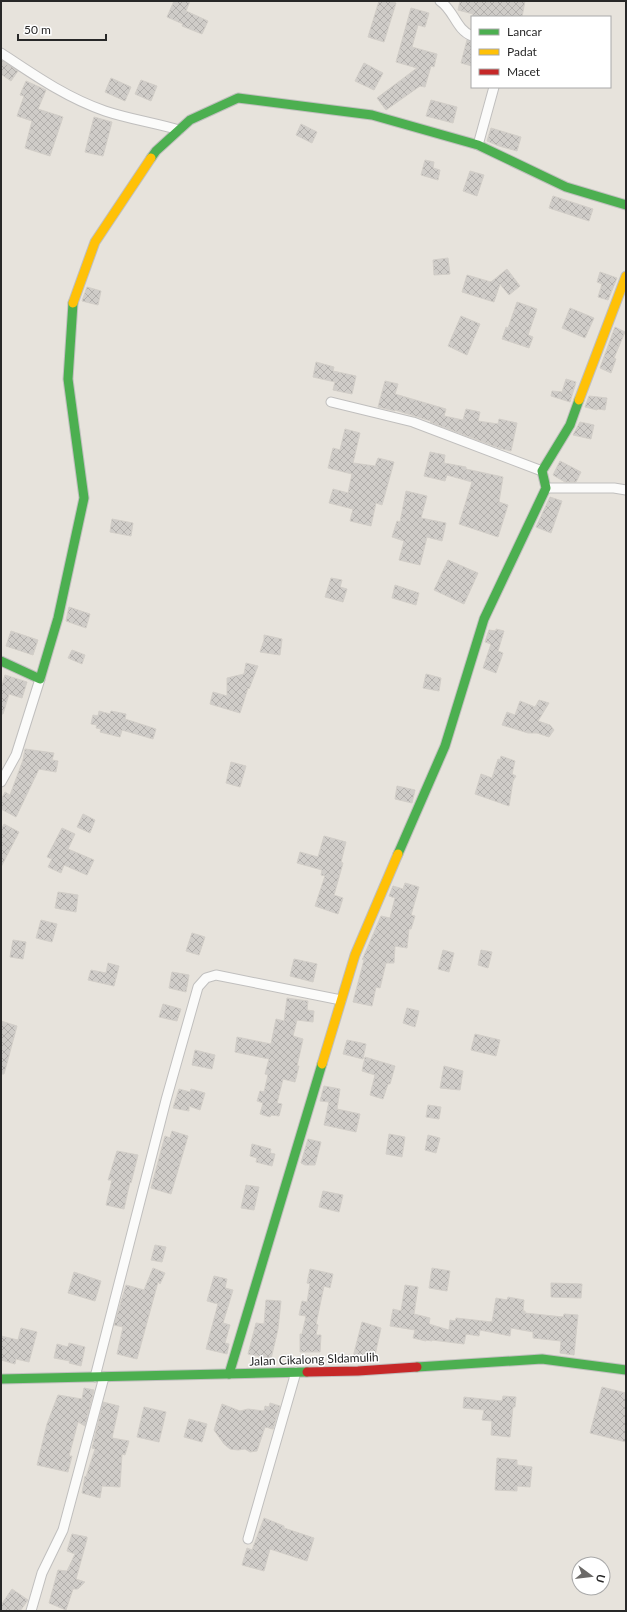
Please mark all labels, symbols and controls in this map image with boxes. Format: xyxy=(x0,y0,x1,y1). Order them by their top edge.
scale bar xyxy=(18,16,106,42)
legend xyxy=(471,16,611,88)
text: 50 m xyxy=(24,22,51,37)
text: Lancar xyxy=(507,24,543,39)
text: Padat xyxy=(507,44,538,59)
text: Macet xyxy=(507,64,541,79)
street label: Jalan Cikalong SIdamulih xyxy=(249,1349,379,1369)
north arrow xyxy=(571,1556,611,1596)
text: U xyxy=(594,1573,608,1584)

